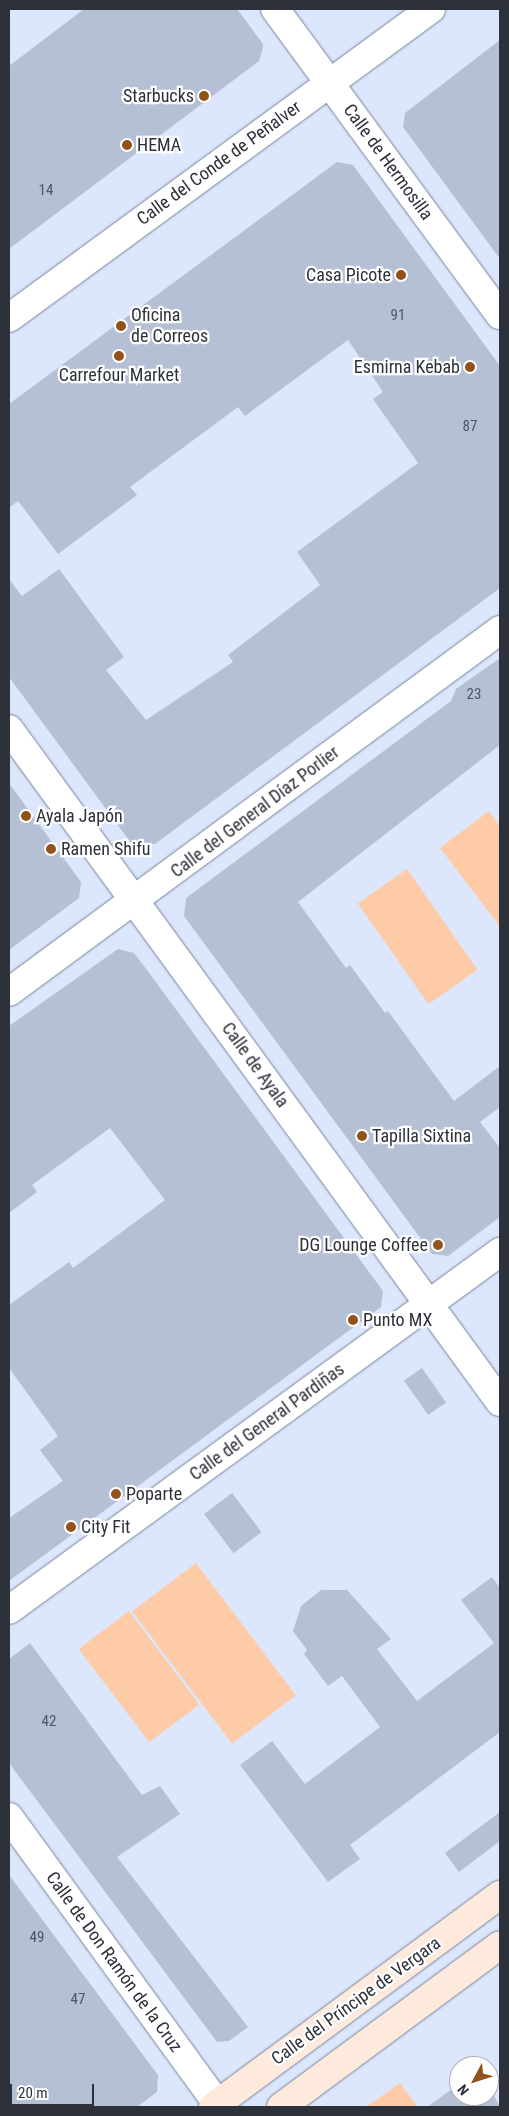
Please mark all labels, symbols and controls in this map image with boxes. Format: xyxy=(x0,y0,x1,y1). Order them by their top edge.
place label: Starbucks xyxy=(123,85,194,107)
marker: Starbucks xyxy=(198,90,210,102)
street label: Calle del Conde de Peñalver xyxy=(133,96,305,230)
street label: Calle de Hermosilla xyxy=(339,100,437,224)
place label: HEMA xyxy=(137,134,181,156)
marker: HEMA xyxy=(121,139,133,151)
house number: 14 xyxy=(39,182,53,200)
place label: Casa Picote xyxy=(306,264,391,286)
marker: Casa Picote xyxy=(395,269,407,281)
place label: Oficina de Correos xyxy=(131,305,208,348)
house number: 91 xyxy=(391,307,405,325)
marker: Oficina de Correos xyxy=(115,320,127,332)
marker: Carrefour Market xyxy=(113,350,125,362)
place label: Esmirna Kebab xyxy=(354,356,460,378)
marker: Esmirna Kebab xyxy=(464,361,476,373)
place label: Carrefour Market xyxy=(59,364,179,386)
house number: 87 xyxy=(463,418,477,436)
house number: 23 xyxy=(467,686,481,704)
street label: Calle del General Díaz Porlier xyxy=(167,742,343,882)
place label: Ayala Japón xyxy=(36,805,123,827)
marker: Ayala Japón xyxy=(20,810,32,822)
place label: Ramen Shifu xyxy=(61,838,151,860)
marker: Ramen Shifu xyxy=(45,843,57,855)
street label: Calle de Ayala xyxy=(217,1018,293,1112)
place label: Tapilla Sixtina xyxy=(372,1125,471,1147)
marker: Tapilla Sixtina xyxy=(356,1130,368,1142)
place label: DG Lounge Coffee xyxy=(299,1234,428,1256)
marker: DG Lounge Coffee xyxy=(432,1239,444,1251)
place label: Punto MX xyxy=(363,1309,432,1331)
marker: Punto MX xyxy=(347,1314,359,1326)
street label: Calle del General Pardiñas xyxy=(185,1359,349,1485)
place label: Poparte xyxy=(126,1483,182,1505)
marker: Poparte xyxy=(110,1488,122,1500)
place label: City Fit xyxy=(81,1516,130,1538)
marker: City Fit xyxy=(65,1521,77,1533)
house number: 42 xyxy=(42,1713,56,1731)
street label: Calle de Don Ramón de la Cruz xyxy=(41,1868,187,2056)
house number: 49 xyxy=(30,1929,44,1947)
street label: Calle del Príncipe de Vergara xyxy=(267,1932,445,2070)
house number: 47 xyxy=(71,1991,85,2009)
north arrow xyxy=(449,2056,499,2106)
scale bar xyxy=(12,2074,96,2106)
text: N xyxy=(454,2082,472,2098)
text: 20 m xyxy=(18,2084,48,2102)

